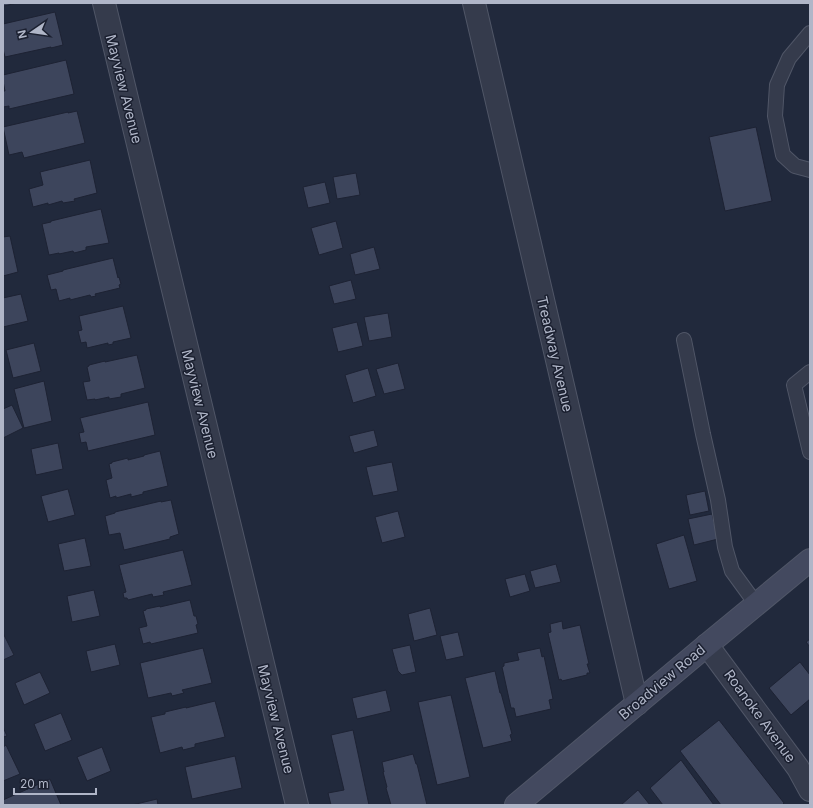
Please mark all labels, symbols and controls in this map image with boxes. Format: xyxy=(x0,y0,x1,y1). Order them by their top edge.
north arrow xyxy=(12,12,52,52)
text: N xyxy=(14,29,30,40)
street label: Mayview Avenue xyxy=(103,33,146,145)
street label: Treadway Avenue xyxy=(534,294,577,413)
street label: Mayview Avenue xyxy=(179,348,222,460)
street label: Broadview Road xyxy=(615,641,708,723)
street label: Mayview Avenue xyxy=(255,663,298,775)
street label: Roanoke Avenue xyxy=(721,666,800,765)
scale bar xyxy=(14,770,96,796)
text: 20 m xyxy=(20,776,49,791)

